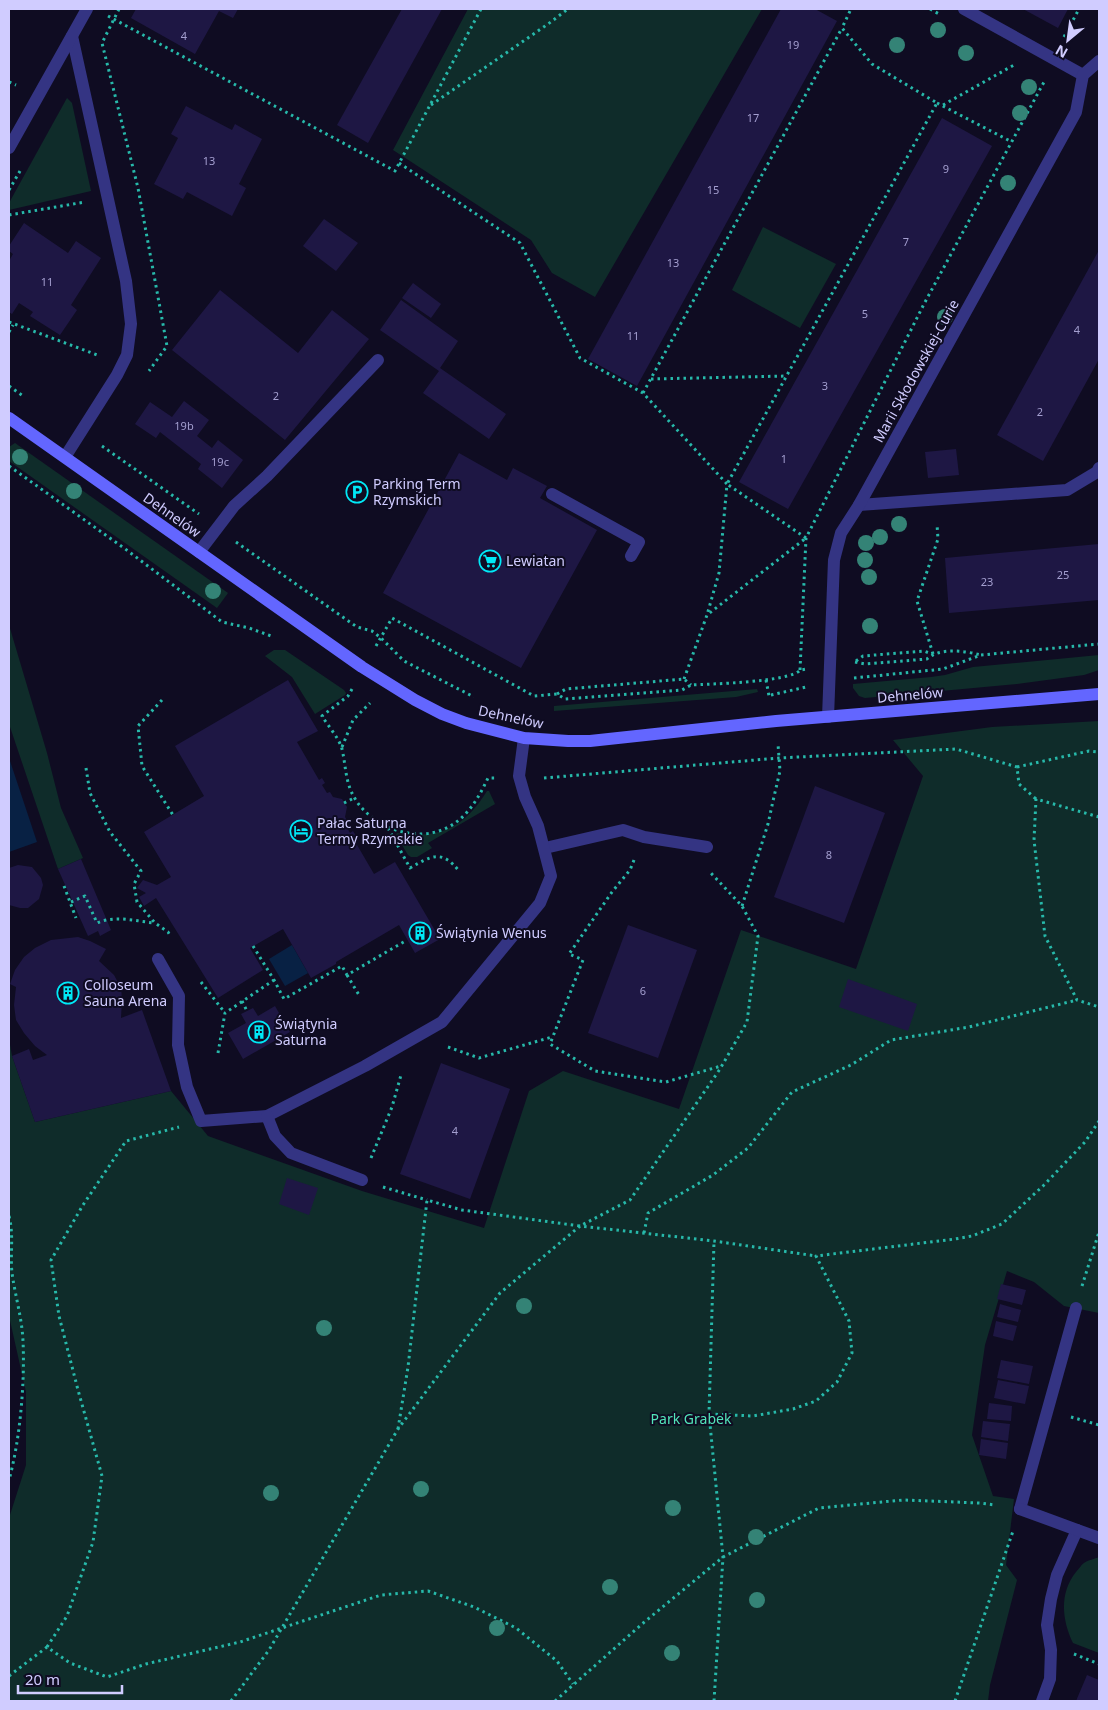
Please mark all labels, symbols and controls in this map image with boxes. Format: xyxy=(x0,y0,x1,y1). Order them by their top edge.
north arrow xyxy=(1043,15,1093,65)
house number: 4 xyxy=(181,28,188,43)
house number: 19 xyxy=(787,37,799,52)
text: N xyxy=(1052,41,1071,63)
house number: 17 xyxy=(747,110,759,125)
house number: 13 xyxy=(203,153,215,168)
house number: 9 xyxy=(943,161,949,176)
house number: 15 xyxy=(707,182,719,197)
house number: 7 xyxy=(903,234,909,249)
house number: 13 xyxy=(667,255,679,270)
house number: 11 xyxy=(41,274,53,289)
street label: Marii Skłodowskiej-Curie xyxy=(868,296,963,446)
house number: 5 xyxy=(862,306,868,321)
house number: 4 xyxy=(1074,322,1081,337)
house number: 11 xyxy=(627,328,639,343)
house number: 3 xyxy=(822,378,828,393)
house number: 2 xyxy=(273,388,279,403)
house number: 2 xyxy=(1037,404,1043,419)
house number: 19b xyxy=(174,418,194,433)
house number: 1 xyxy=(781,451,787,466)
house number: 19c xyxy=(211,454,229,469)
place label: Parking Term Rzymskich xyxy=(373,474,461,509)
parking icon: Parking Term Rzymskich xyxy=(345,480,369,504)
street label: Dehnelów xyxy=(140,488,205,541)
supermarket icon: Lewiatan xyxy=(478,549,502,573)
place label: Lewiatan xyxy=(506,551,565,570)
house number: 25 xyxy=(1057,567,1069,582)
house number: 23 xyxy=(981,574,993,589)
street label: Dehnelów xyxy=(876,682,944,707)
street label: Dehnelów xyxy=(477,700,545,733)
place label: Pałac Saturna Termy Rzymskie xyxy=(317,813,423,848)
hotel icon: Pałac Saturna Termy Rzymskie xyxy=(289,819,313,843)
house number: 8 xyxy=(826,847,832,862)
building icon: Świątynia Wenus xyxy=(408,921,432,945)
place label: Świątynia Wenus xyxy=(436,923,547,942)
place label: Colloseum Sauna Arena xyxy=(84,975,167,1010)
building icon: Colloseum Sauna Arena xyxy=(56,981,80,1005)
house number: 6 xyxy=(640,983,646,998)
place label: Świątynia Saturna xyxy=(275,1014,337,1049)
building icon: Świątynia Saturna xyxy=(247,1020,271,1044)
house number: 4 xyxy=(452,1123,459,1138)
park label: Park Grabek xyxy=(651,1409,732,1428)
scale bar xyxy=(18,1662,121,1694)
text: 20 m xyxy=(25,1669,60,1689)

